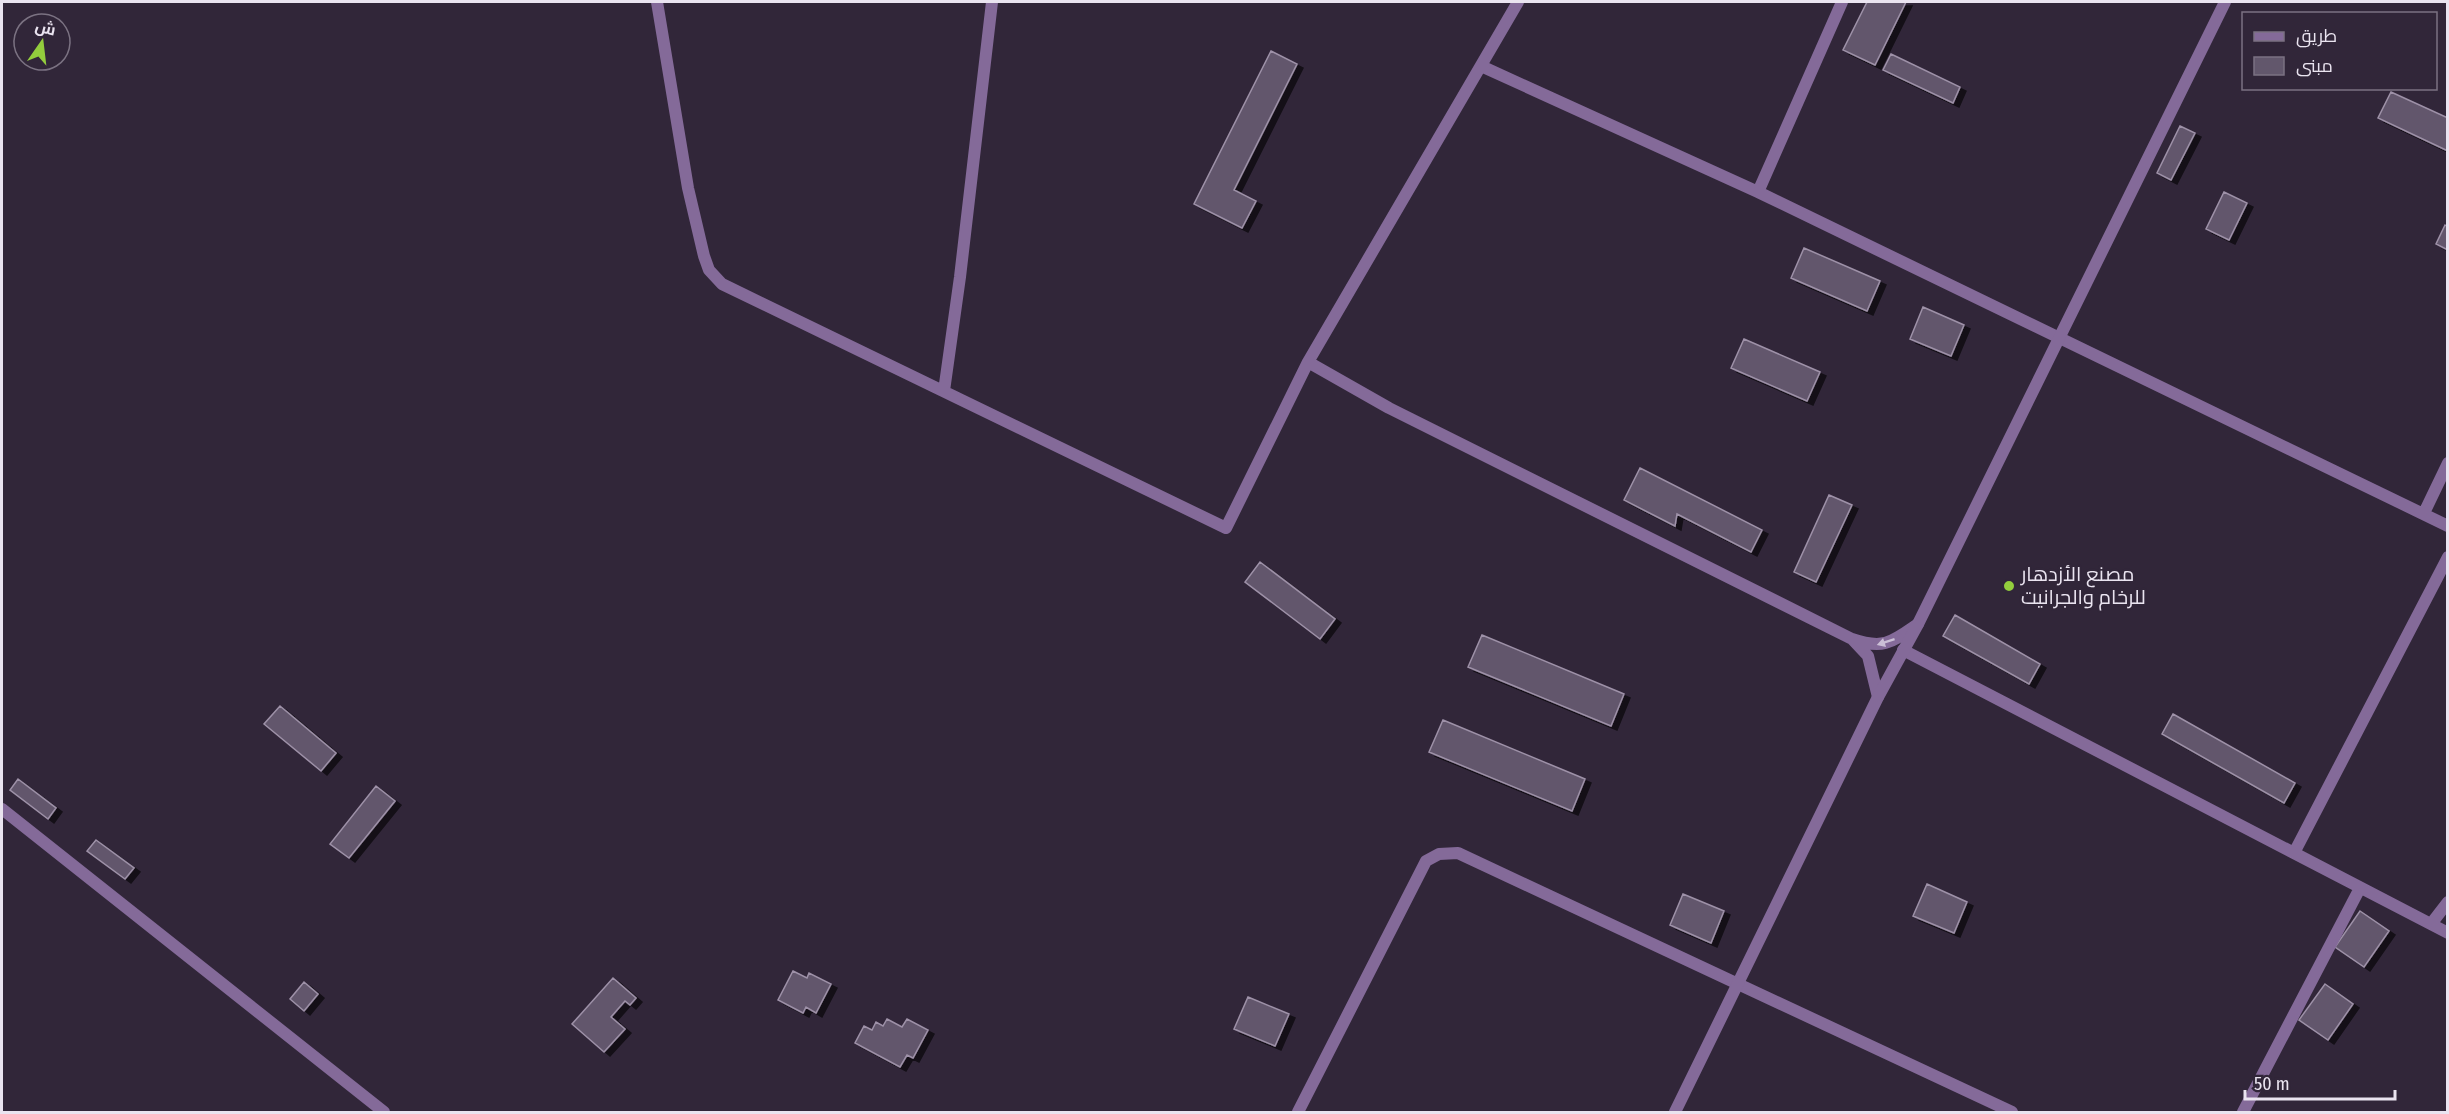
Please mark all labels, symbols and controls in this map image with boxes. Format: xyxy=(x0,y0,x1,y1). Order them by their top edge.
north arrow xyxy=(12,12,72,72)
legend xyxy=(2242,12,2437,90)
text: ش xyxy=(33,16,58,40)
text: طريق xyxy=(2296,25,2337,48)
text: مبنى xyxy=(2296,55,2333,77)
place label: مصنع الأزدهار للرخام والجرانيت xyxy=(2020,562,2146,611)
marker: مصنع الأزدهار للرخام والجرانيت xyxy=(2002,579,2016,593)
one-way arrow xyxy=(1877,637,1895,647)
scale bar xyxy=(2245,1063,2395,1101)
text: 50 m xyxy=(2254,1073,2290,1095)

